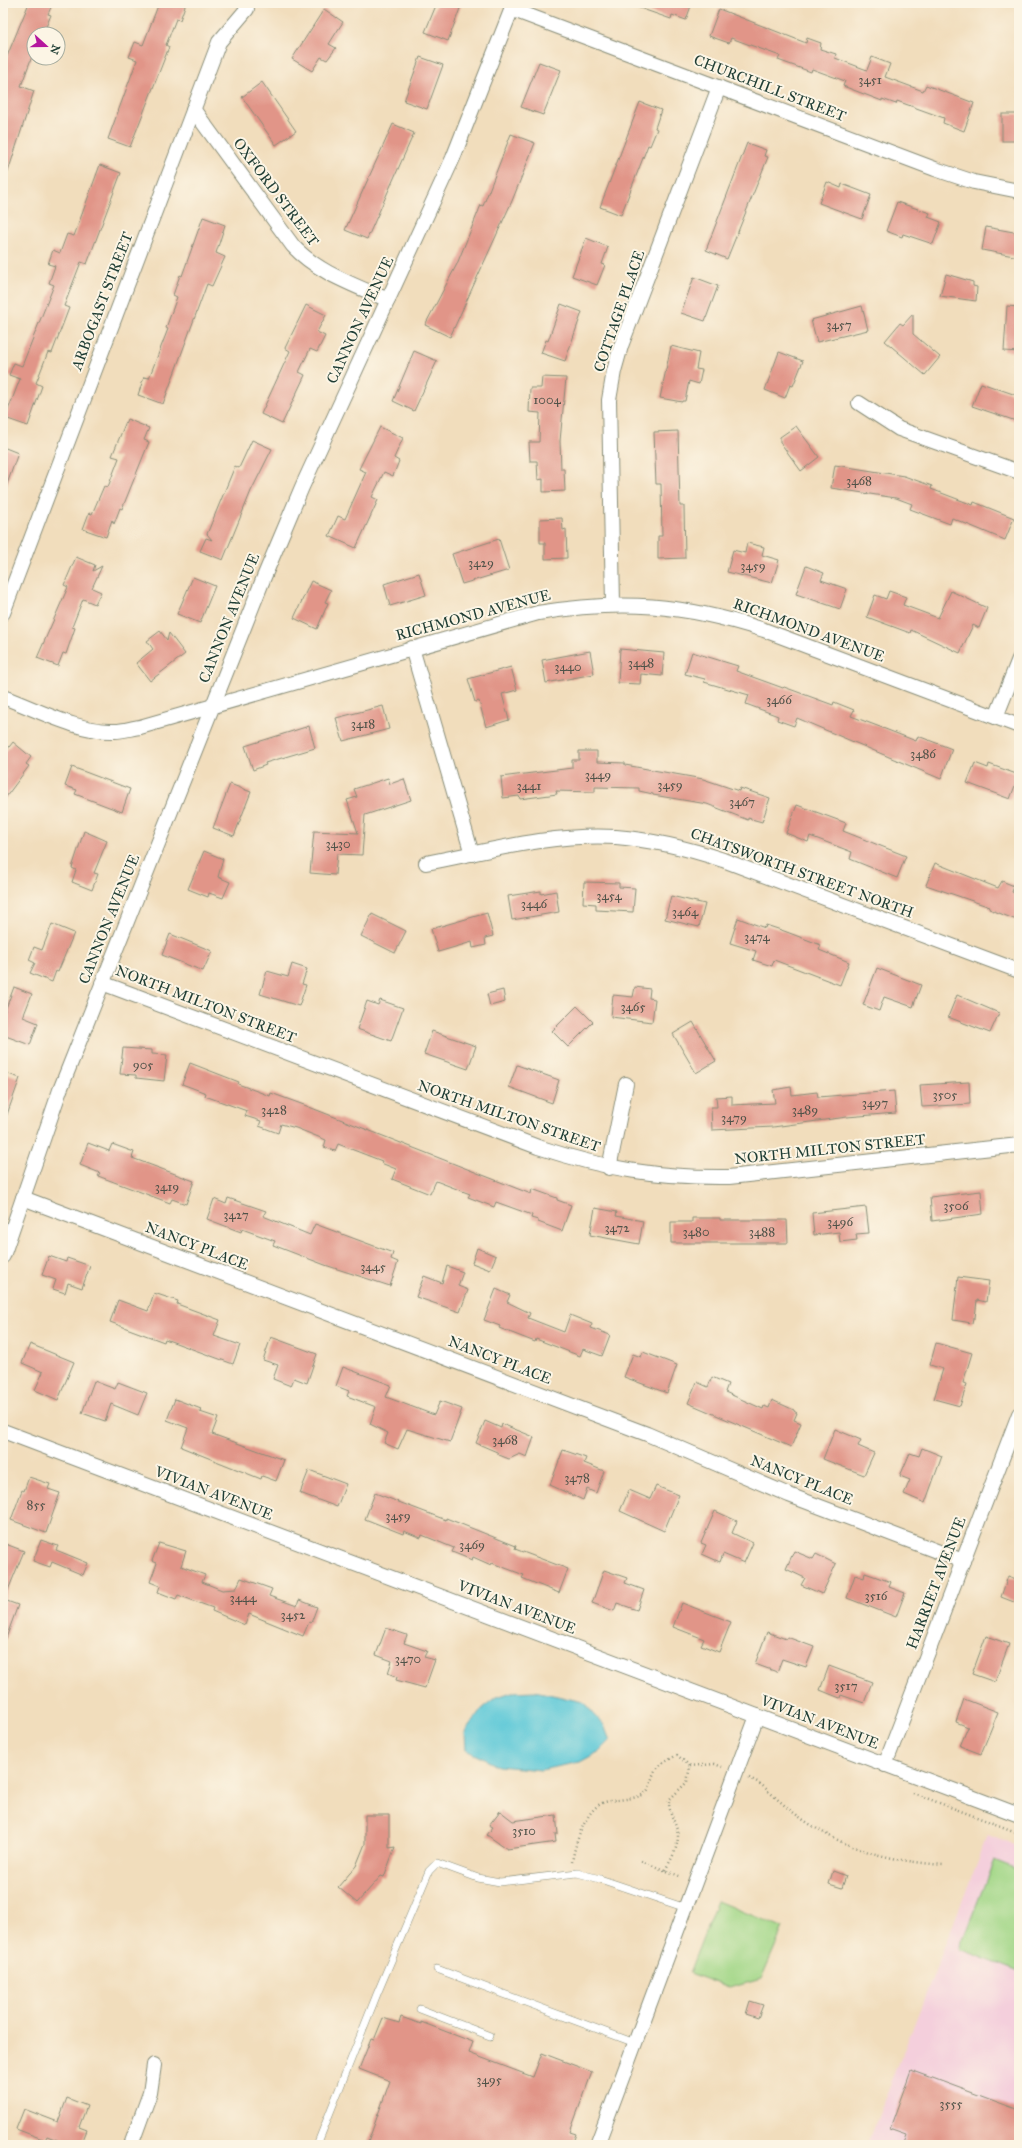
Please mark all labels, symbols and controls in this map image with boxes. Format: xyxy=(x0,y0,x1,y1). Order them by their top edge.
north arrow xyxy=(26,26,66,66)
text: N xyxy=(47,43,63,57)
street label: CHURCHILL STREET xyxy=(691,51,849,125)
house number: 3451 xyxy=(858,72,882,88)
street label: OXFORD STREET xyxy=(230,134,322,250)
street label: ARBOGAST STREET xyxy=(67,229,137,374)
street label: COTTAGE PLACE xyxy=(590,247,648,374)
street label: CANNON AVENUE xyxy=(323,253,397,386)
house number: 3457 xyxy=(826,317,852,333)
house number: 1004 xyxy=(533,392,561,408)
house number: 3468 xyxy=(846,473,872,489)
street label: CANNON AVENUE xyxy=(195,550,263,685)
house number: 3429 xyxy=(468,555,494,571)
house number: 3459 xyxy=(740,558,766,574)
street label: RICHMOND AVENUE xyxy=(394,586,553,644)
street label: RICHMOND AVENUE xyxy=(731,594,887,666)
house number: 3448 xyxy=(628,655,654,671)
house number: 3440 xyxy=(554,659,582,675)
house number: 3466 xyxy=(766,692,792,708)
house number: 3418 xyxy=(351,716,375,732)
house number: 3486 xyxy=(910,746,936,762)
house number: 3449 xyxy=(585,767,611,783)
house number: 3459 xyxy=(657,777,683,793)
house number: 3441 xyxy=(517,778,541,794)
house number: 3467 xyxy=(729,794,755,810)
street label: CHATSWORTH STREET NORTH xyxy=(688,824,916,922)
house number: 3430 xyxy=(325,836,351,852)
street label: CANNON AVENUE xyxy=(75,851,143,986)
house number: 3454 xyxy=(596,888,622,904)
house number: 3446 xyxy=(521,896,548,912)
house number: 3464 xyxy=(672,904,699,920)
house number: 3474 xyxy=(744,929,771,945)
street label: NORTH MILTON STREET xyxy=(113,961,299,1047)
house number: 3465 xyxy=(620,999,646,1015)
house number: 905 xyxy=(133,1057,153,1073)
street label: NORTH MILTON STREET xyxy=(415,1076,603,1156)
house number: 3505 xyxy=(933,1087,957,1103)
house number: 3497 xyxy=(862,1095,888,1111)
house number: 3428 xyxy=(261,1102,287,1118)
house number: 3489 xyxy=(792,1102,818,1118)
house number: 3479 xyxy=(721,1110,747,1126)
street label: NORTH MILTON STREET xyxy=(734,1130,926,1168)
house number: 3419 xyxy=(155,1179,179,1195)
house number: 3506 xyxy=(943,1198,969,1214)
house number: 3427 xyxy=(223,1207,249,1223)
house number: 3496 xyxy=(827,1214,853,1230)
street label: NANCY PLACE xyxy=(143,1218,251,1274)
house number: 3472 xyxy=(604,1220,630,1236)
house number: 3480 xyxy=(683,1224,709,1240)
house number: 3488 xyxy=(749,1224,775,1240)
house number: 3445 xyxy=(360,1259,386,1275)
street label: NANCY PLACE xyxy=(446,1332,554,1388)
house number: 3468 xyxy=(492,1432,518,1448)
street label: NANCY PLACE xyxy=(748,1451,856,1509)
street label: VIVIAN AVENUE xyxy=(151,1462,276,1524)
house number: 3478 xyxy=(564,1470,590,1486)
house number: 855 xyxy=(27,1497,46,1513)
house number: 3459 xyxy=(385,1508,411,1524)
street label: HARRIET AVENUE xyxy=(902,1514,970,1652)
house number: 3469 xyxy=(459,1537,485,1553)
street label: VIVIAN AVENUE xyxy=(454,1576,579,1638)
house number: 3516 xyxy=(864,1588,888,1604)
house number: 3444 xyxy=(230,1590,257,1606)
house number: 3452 xyxy=(281,1607,306,1623)
house number: 3470 xyxy=(395,1651,421,1667)
house number: 3517 xyxy=(834,1678,858,1694)
street label: VIVIAN AVENUE xyxy=(757,1691,882,1753)
house number: 3510 xyxy=(512,1823,536,1839)
house number: 3495 xyxy=(476,2072,502,2088)
house number: 3555 xyxy=(939,2096,963,2112)

